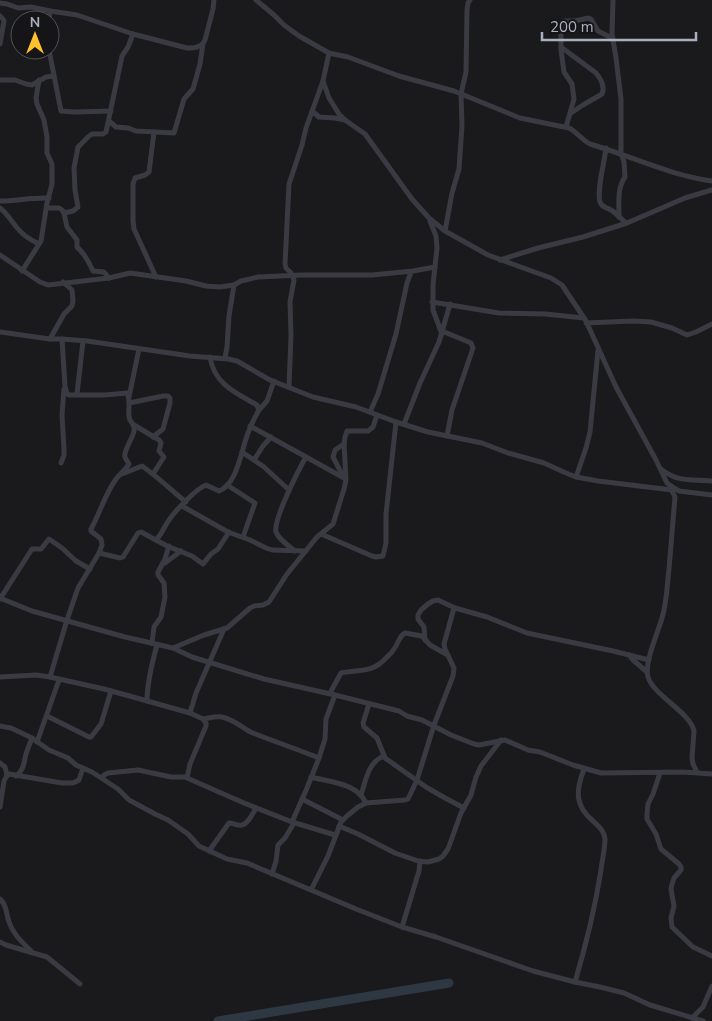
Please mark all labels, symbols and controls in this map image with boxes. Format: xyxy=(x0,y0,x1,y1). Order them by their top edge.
north arrow xyxy=(10,10,60,60)
scale bar xyxy=(542,10,696,42)
text: N xyxy=(30,13,40,32)
text: 200 m xyxy=(550,17,594,37)

